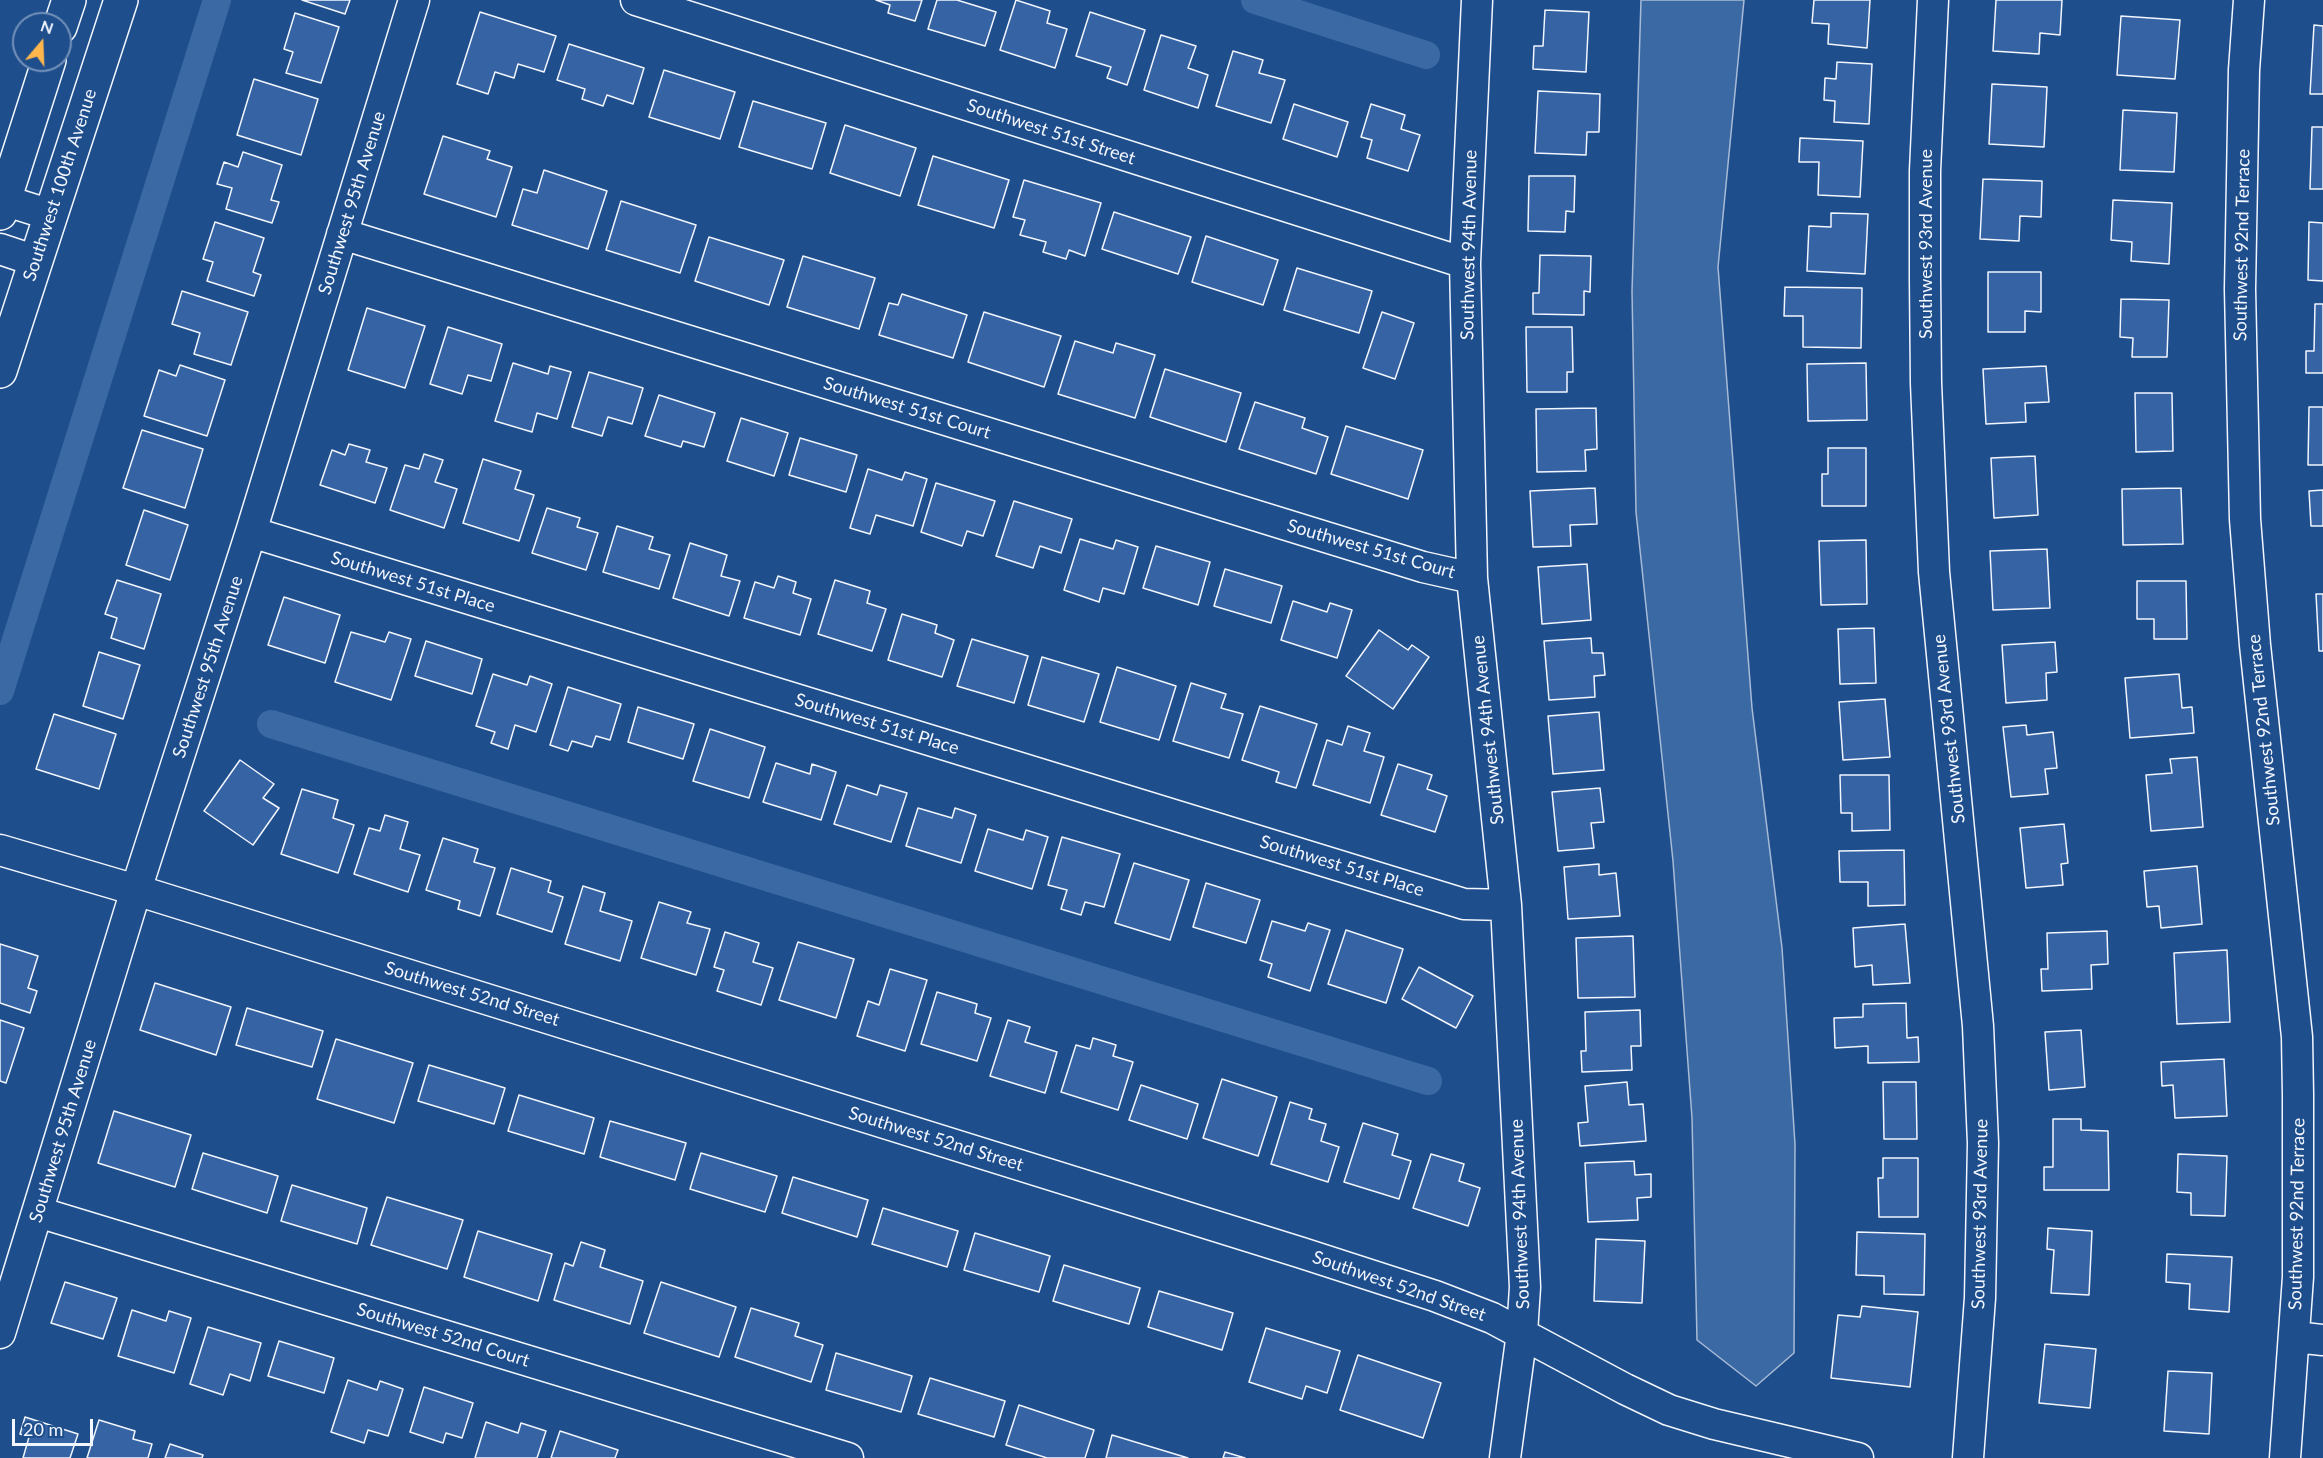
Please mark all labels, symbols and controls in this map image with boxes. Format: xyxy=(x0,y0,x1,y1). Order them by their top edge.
north arrow xyxy=(12,12,72,72)
text: N xyxy=(38,15,56,37)
street label: Southwest 100th Avenue xyxy=(19,86,101,284)
street label: Southwest 51st Street xyxy=(964,95,1138,169)
street label: Southwest 95th Avenue xyxy=(314,109,390,297)
street label: Southwest 93rd Avenue xyxy=(1915,149,1937,339)
street label: Southwest 92nd Terrace xyxy=(2230,149,2254,341)
street label: Southwest 94th Avenue xyxy=(1457,150,1481,340)
street label: Southwest 51st Court xyxy=(821,372,993,444)
street label: Southwest 51st Court xyxy=(1285,515,1457,583)
street label: Southwest 51st Place xyxy=(328,547,498,617)
street label: Southwest 95th Avenue xyxy=(168,573,248,761)
street label: Southwest 93rd Avenue xyxy=(1928,633,1970,825)
street label: Southwest 92nd Terrace xyxy=(2243,633,2285,827)
street label: Southwest 94th Avenue xyxy=(1467,634,1509,826)
street label: Southwest 51st Place xyxy=(792,689,962,759)
street label: Southwest 51st Place xyxy=(1257,831,1427,901)
street label: Southwest 52nd Street xyxy=(382,957,562,1031)
street label: Southwest 95th Avenue xyxy=(25,1037,101,1225)
street label: Southwest 52nd Street xyxy=(846,1102,1026,1176)
street label: Southwest 92nd Terrace xyxy=(2285,1118,2309,1310)
street label: Southwest 94th Avenue xyxy=(1506,1119,1534,1309)
street label: Southwest 93rd Avenue xyxy=(1968,1119,1992,1309)
street label: Southwest 52nd Street xyxy=(1310,1246,1488,1326)
street label: Southwest 52nd Court xyxy=(354,1298,532,1372)
scale bar xyxy=(15,1407,96,1445)
text: 20 m xyxy=(23,1418,63,1440)

